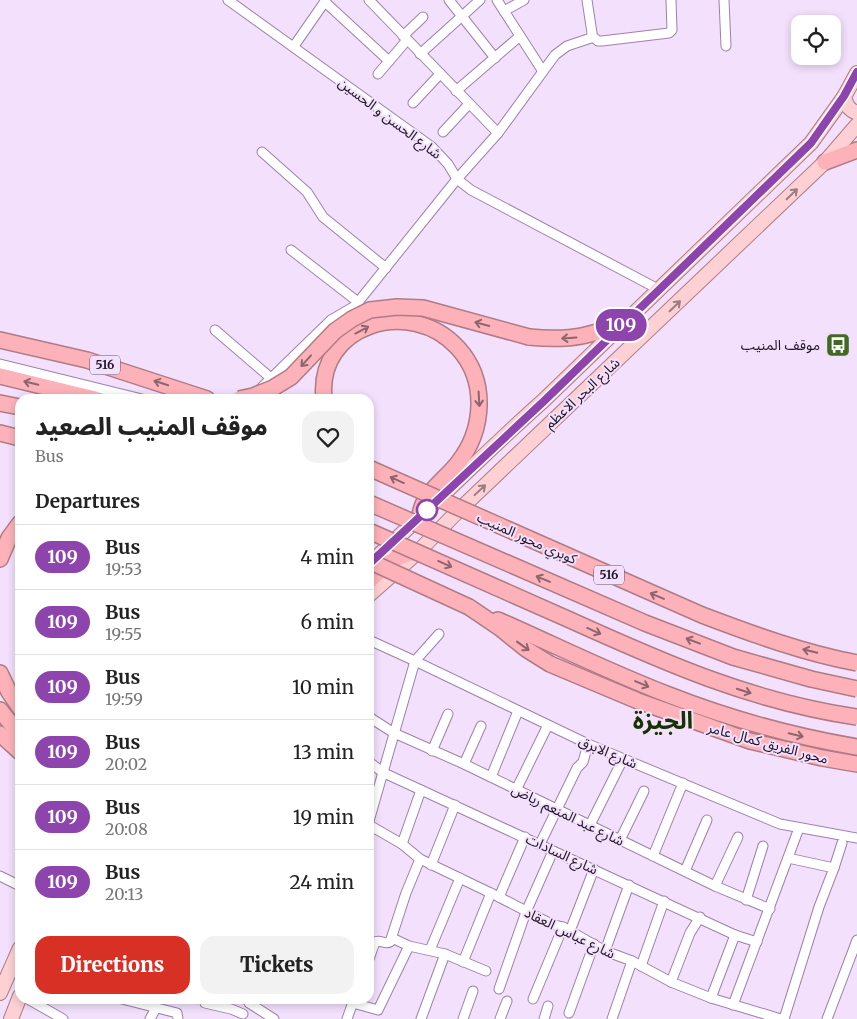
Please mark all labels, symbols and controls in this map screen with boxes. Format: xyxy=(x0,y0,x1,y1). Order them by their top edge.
map controls xyxy=(791,15,841,65)
button: locate xyxy=(791,15,841,65)
street label: شارع الحسن و الحسين xyxy=(334,73,445,164)
one-way arrow xyxy=(786,187,798,200)
one-way arrow xyxy=(668,300,681,312)
line badge: 109 xyxy=(592,309,650,341)
text: 109 xyxy=(606,313,636,336)
one-way arrow xyxy=(475,319,491,328)
one-way arrow xyxy=(354,325,369,334)
bus stop icon: موقف المنيب xyxy=(825,332,851,358)
one-way arrow xyxy=(562,334,578,343)
place label: موقف المنيب xyxy=(741,336,820,354)
street label: شارع البحر الاعظم xyxy=(541,354,625,434)
one-way arrow xyxy=(301,355,312,368)
road number: 516 xyxy=(90,356,120,374)
one-way arrow xyxy=(23,378,39,387)
one-way arrow xyxy=(154,378,169,387)
one-way arrow xyxy=(475,391,484,407)
text: موقف المنيب الصعيد xyxy=(35,411,268,442)
button: heart xyxy=(302,411,354,463)
text: Bus xyxy=(35,446,64,466)
one-way arrow xyxy=(390,475,405,485)
one-way arrow xyxy=(474,484,487,496)
text: Departures xyxy=(35,489,140,513)
unlabelled marker xyxy=(416,499,438,521)
street label: كوبري محور المنيب xyxy=(473,508,580,570)
text: Bus xyxy=(105,535,140,559)
text: 109 xyxy=(47,545,78,568)
text: 4 min xyxy=(300,545,354,569)
text: 19:53 xyxy=(105,559,142,579)
one-way arrow xyxy=(437,560,452,570)
road number: 516 xyxy=(594,566,624,584)
one-way arrow xyxy=(536,573,551,583)
one-way arrow xyxy=(650,590,665,600)
text: Bus xyxy=(105,600,140,624)
text: 109 xyxy=(47,610,78,633)
text: 6 min xyxy=(300,610,354,634)
text: 19:55 xyxy=(105,624,142,644)
one-way arrow xyxy=(586,626,601,636)
one-way arrow xyxy=(686,636,701,646)
one-way arrow xyxy=(516,641,530,651)
one-way arrow xyxy=(802,646,818,655)
text: Bus xyxy=(105,665,140,689)
text: 109 xyxy=(47,675,78,698)
text: 10 min xyxy=(292,675,354,699)
one-way arrow xyxy=(634,680,649,689)
one-way arrow xyxy=(736,687,752,697)
text: 19:59 xyxy=(105,689,143,709)
district label: الجيزة xyxy=(633,705,693,736)
street label: محور الفريق كمال عامر xyxy=(704,718,830,769)
text: Bus xyxy=(105,730,140,754)
one-way arrow xyxy=(787,731,803,740)
street label: شارع الابرق xyxy=(575,732,640,774)
text: 109 xyxy=(47,740,78,763)
text: 13 min xyxy=(293,740,354,764)
text: 20:02 xyxy=(105,754,147,774)
street label: شارع عبد المنعم رياض xyxy=(508,780,627,852)
text: Bus xyxy=(105,795,140,819)
text: 109 xyxy=(47,805,78,828)
text: 19 min xyxy=(293,805,354,829)
text: 20:08 xyxy=(105,819,148,839)
street label: شارع السادات xyxy=(522,829,601,880)
text: Bus xyxy=(105,860,140,884)
text: 109 xyxy=(47,870,78,893)
text: 24 min xyxy=(289,870,354,894)
text: 20:13 xyxy=(105,884,143,904)
street label: شارع عباس العقاد xyxy=(521,903,618,965)
button: Directions xyxy=(35,936,190,994)
button: Tickets xyxy=(200,936,354,994)

